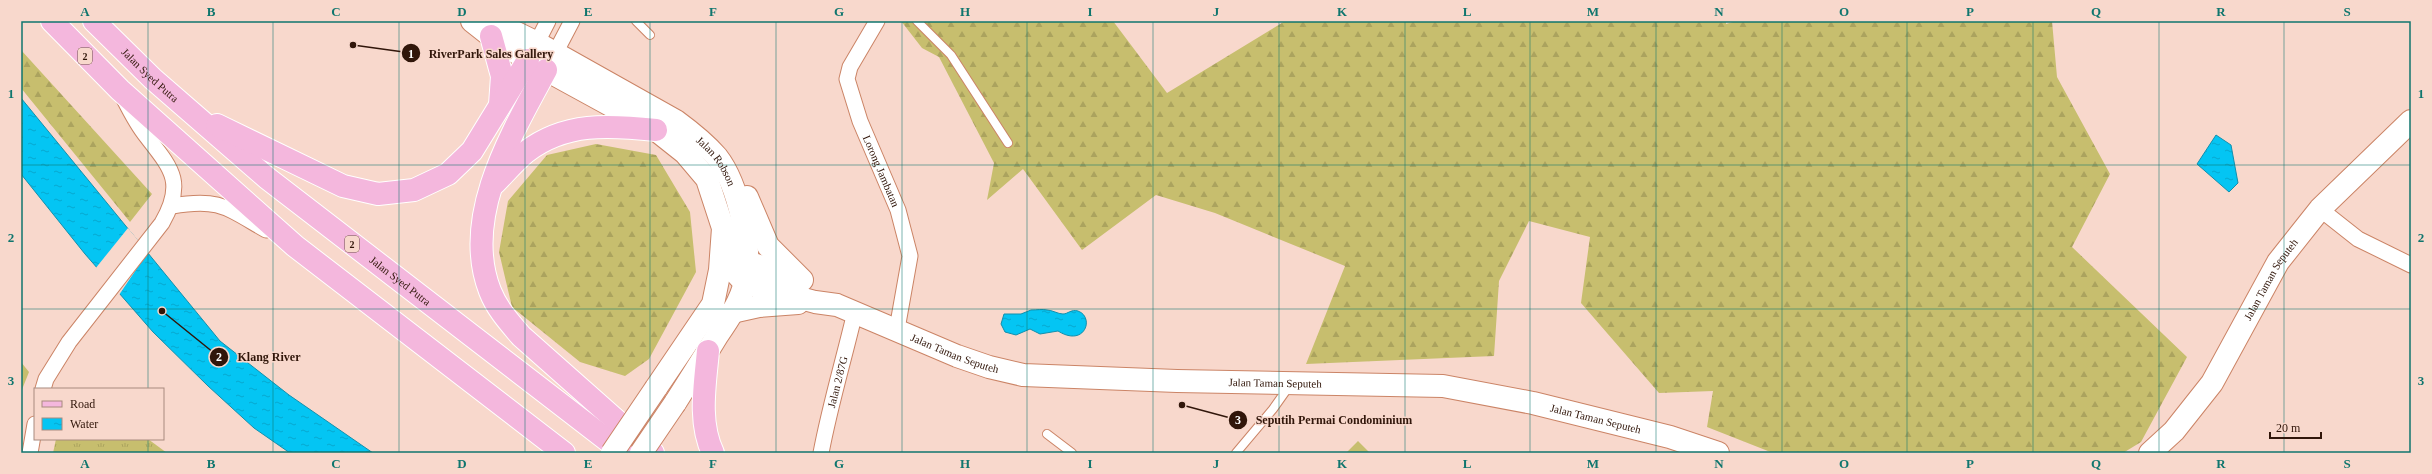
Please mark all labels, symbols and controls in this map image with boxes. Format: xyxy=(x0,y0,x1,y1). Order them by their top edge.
text: A xyxy=(80,4,90,19)
text: B xyxy=(207,4,216,19)
text: C xyxy=(331,4,341,19)
text: D xyxy=(457,4,467,19)
text: E xyxy=(584,4,592,19)
text: F xyxy=(709,4,717,19)
text: G xyxy=(834,4,844,19)
text: H xyxy=(960,4,970,19)
text: I xyxy=(1087,4,1093,19)
text: J xyxy=(1213,4,1220,19)
text: K xyxy=(1337,4,1348,19)
text: L xyxy=(1463,4,1472,19)
text: M xyxy=(1587,4,1599,19)
text: N xyxy=(1714,4,1724,19)
text: O xyxy=(1839,4,1849,19)
text: P xyxy=(1966,4,1974,19)
text: Q xyxy=(2091,4,2101,19)
text: R xyxy=(2216,4,2226,19)
text: S xyxy=(2343,4,2351,19)
callout: RiverPark Sales Gallery xyxy=(401,41,562,65)
street label: Jalan Syed Putra xyxy=(119,46,181,105)
text: 1 xyxy=(408,47,414,61)
text: RiverPark Sales Gallery xyxy=(429,47,553,61)
road number: 2 xyxy=(78,48,92,64)
text: 1 xyxy=(8,86,14,101)
text: 1 xyxy=(2418,86,2424,101)
street label: Lorong Jambatan xyxy=(861,133,902,209)
street label: Jalan Robson xyxy=(694,134,738,188)
text: 2 xyxy=(8,230,14,245)
text: 2 xyxy=(2418,230,2424,245)
road number: 2 xyxy=(345,236,359,252)
street label: Jalan Taman Seputeh xyxy=(2242,236,2300,322)
street label: Jalan Syed Putra xyxy=(368,254,433,308)
street label: Jalan Taman Seputeh xyxy=(909,331,1000,375)
callout: Klang River xyxy=(209,345,308,369)
text: 2 xyxy=(216,350,222,364)
text: Klang River xyxy=(238,350,301,364)
street label: Jalan 2/87G xyxy=(825,355,850,409)
text: 3 xyxy=(8,373,15,388)
text: 3 xyxy=(2418,373,2425,388)
street label: Jalan Taman Seputeh xyxy=(1228,376,1322,390)
legend xyxy=(34,388,164,440)
text: Road xyxy=(70,397,95,411)
street label: Jalan Taman Seputeh xyxy=(1549,401,1643,436)
callout: Seputih Permai Condominium xyxy=(1228,408,1420,432)
text: 3 xyxy=(1235,413,1241,427)
text: Seputih Permai Condominium xyxy=(1256,413,1412,427)
scale bar xyxy=(2270,414,2321,440)
text: Water xyxy=(70,417,98,431)
text: 20 m xyxy=(2276,421,2301,435)
text: A xyxy=(80,456,90,471)
text: B xyxy=(207,456,216,471)
text: C xyxy=(331,456,341,471)
text: D xyxy=(457,456,467,471)
text: E xyxy=(584,456,592,471)
text: F xyxy=(709,456,717,471)
text: G xyxy=(834,456,844,471)
text: H xyxy=(960,456,970,471)
text: I xyxy=(1087,456,1093,471)
text: J xyxy=(1213,456,1220,471)
text: K xyxy=(1337,456,1348,471)
text: L xyxy=(1463,456,1472,471)
text: M xyxy=(1587,456,1599,471)
text: N xyxy=(1714,456,1724,471)
text: O xyxy=(1839,456,1849,471)
text: P xyxy=(1966,456,1974,471)
text: Q xyxy=(2091,456,2101,471)
text: R xyxy=(2216,456,2226,471)
text: S xyxy=(2343,456,2351,471)

